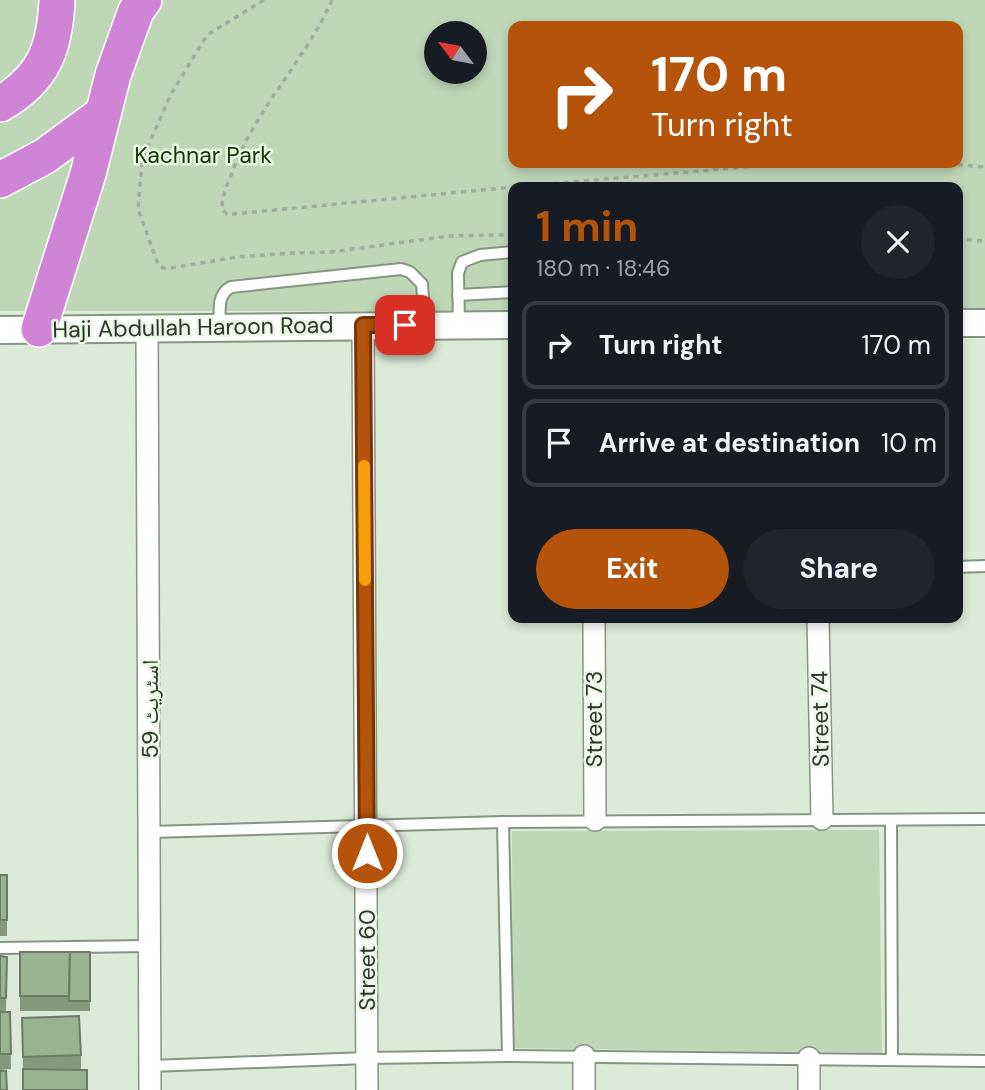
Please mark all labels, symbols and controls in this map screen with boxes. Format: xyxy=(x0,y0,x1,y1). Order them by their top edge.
north arrow xyxy=(424,21,486,84)
map controls xyxy=(424,21,487,84)
text: 170 m xyxy=(651,42,787,106)
icon: right xyxy=(536,49,627,140)
text: Turn right xyxy=(651,104,793,146)
park label: Kachnar Park xyxy=(134,140,272,170)
text: 1 min xyxy=(536,199,638,254)
button: close xyxy=(861,205,935,279)
text: 180 m · 18:46 xyxy=(536,253,671,283)
pin xyxy=(375,295,435,355)
icon: arrive xyxy=(386,306,424,344)
street label: Haji Abdullah Haroon Road xyxy=(52,310,334,344)
icon: right xyxy=(540,326,578,364)
text: Turn right xyxy=(599,328,723,362)
text: 170 m xyxy=(862,328,931,362)
icon: arrive xyxy=(540,424,578,462)
text: Arrive at destination xyxy=(599,426,860,460)
text: 10 m xyxy=(881,426,937,460)
button: Exit xyxy=(536,529,729,609)
button: Share xyxy=(743,529,935,609)
street label: اسٹریٹ 59 xyxy=(135,660,165,758)
street label: Street 73 xyxy=(579,671,609,767)
street label: Street 74 xyxy=(804,671,836,767)
position arrow xyxy=(330,816,404,890)
street label: Street 60 xyxy=(352,909,382,1011)

